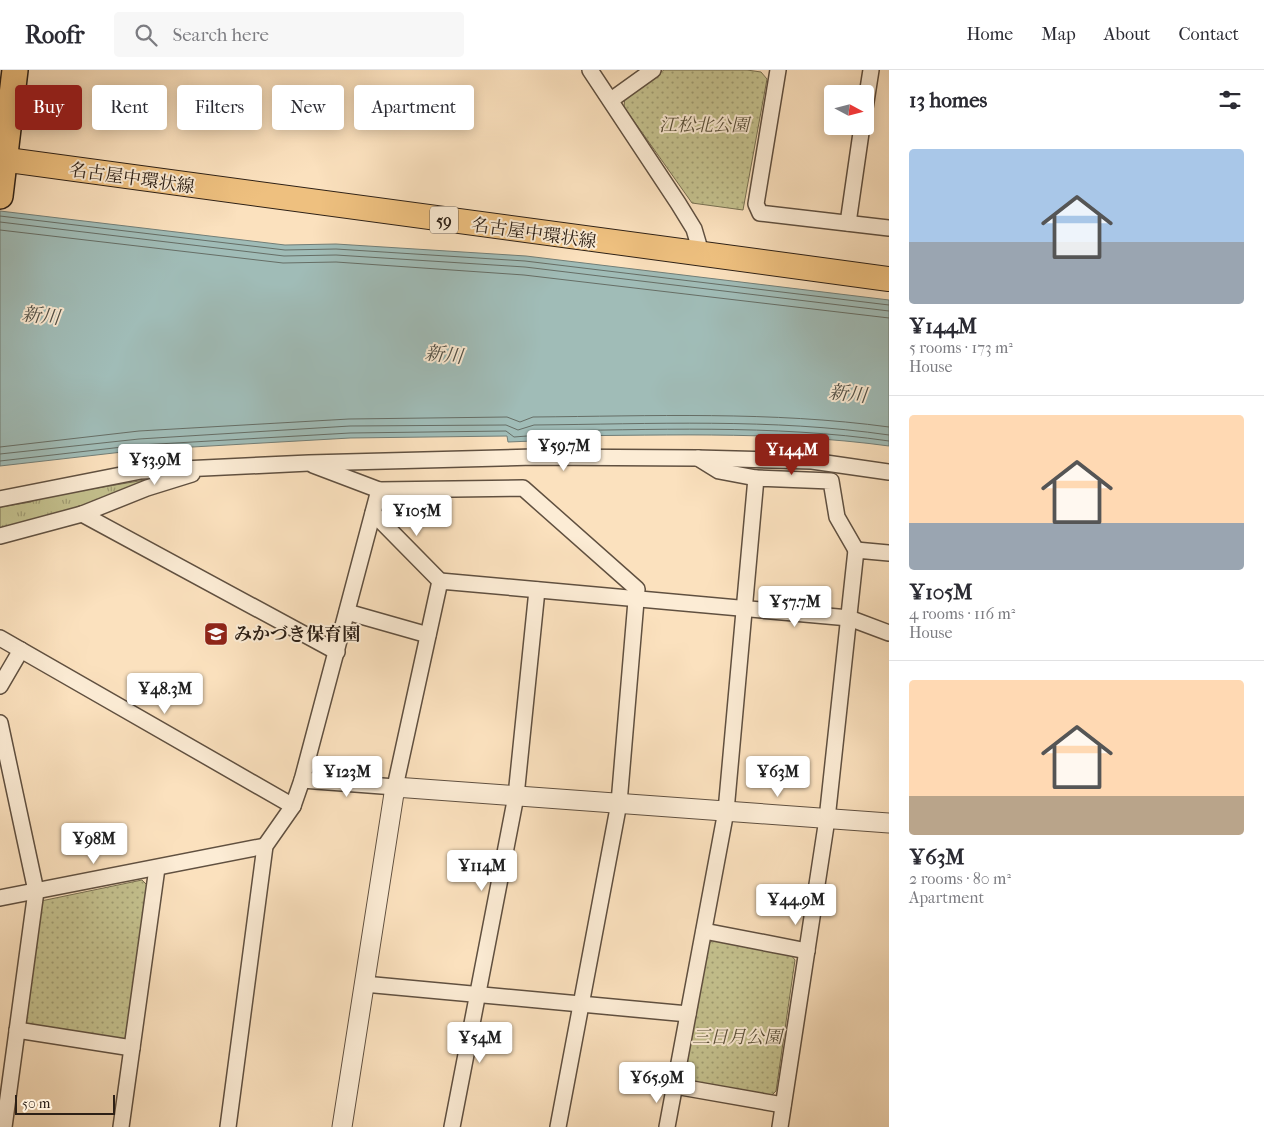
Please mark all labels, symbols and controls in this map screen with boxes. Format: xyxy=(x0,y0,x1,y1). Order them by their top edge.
search box xyxy=(114,12,464,57)
text: Roofr xyxy=(25,21,84,49)
icon: search xyxy=(132,21,160,49)
text: Search here xyxy=(172,24,269,46)
text: Home xyxy=(966,24,1013,45)
text: Map xyxy=(1041,24,1076,45)
text: About xyxy=(1104,24,1150,45)
text: Contact xyxy=(1178,24,1239,45)
chip: Buy xyxy=(15,85,82,130)
chip: Rent xyxy=(92,85,167,130)
chip: Filters xyxy=(177,85,262,130)
chip: New xyxy=(272,85,344,130)
chip: Apartment xyxy=(354,85,474,130)
north arrow xyxy=(824,85,874,135)
map controls xyxy=(824,85,874,135)
icon: filters xyxy=(1216,86,1244,114)
text: 13 homes xyxy=(909,88,987,112)
park label: 江松北公園 xyxy=(659,115,752,136)
street label: 名古屋中環状線 xyxy=(68,159,196,198)
icon: home xyxy=(1032,182,1122,272)
road number: 59 xyxy=(430,206,458,234)
street label: 名古屋中環状線 xyxy=(470,214,598,253)
water label: 新川 xyxy=(21,303,63,329)
text: ¥144M xyxy=(909,314,977,338)
text: 5 rooms · 173 m² xyxy=(909,338,1013,357)
water label: 新川 xyxy=(424,342,466,368)
text: House xyxy=(909,357,952,376)
water label: 新川 xyxy=(828,381,870,407)
pin: ¥59.7M xyxy=(523,430,605,472)
pin: ¥144M xyxy=(757,434,827,476)
text: ¥59.7M xyxy=(538,436,590,455)
text: ¥144M xyxy=(766,440,818,459)
pin: ¥53.9M xyxy=(114,444,196,486)
icon: home xyxy=(1032,447,1122,537)
text: ¥53.9M xyxy=(129,450,181,469)
pin: ¥105M xyxy=(382,494,452,537)
text: ¥105M xyxy=(393,501,441,520)
text: ¥105M xyxy=(909,580,973,604)
pin: ¥57.7M xyxy=(754,586,836,628)
text: ¥57.7M xyxy=(769,592,821,611)
text: 4 rooms · 116 m² xyxy=(909,604,1015,623)
school or university icon: みかづき保育園 xyxy=(203,621,229,647)
text: House xyxy=(909,623,952,642)
place label: みかづき保育園 xyxy=(234,624,360,645)
pin: ¥48.3M xyxy=(124,672,206,715)
text: ¥48.3M xyxy=(138,679,192,698)
icon: home xyxy=(1032,712,1122,802)
pin: ¥123M xyxy=(312,756,382,798)
pin: ¥63M xyxy=(748,756,808,798)
text: ¥123M xyxy=(323,762,371,781)
text: ¥63M xyxy=(757,762,799,781)
pin: ¥98M xyxy=(64,822,124,865)
text: ¥98M xyxy=(72,829,116,848)
text: ¥63M xyxy=(909,845,965,869)
pin: ¥114M xyxy=(447,850,517,892)
text: ¥114M xyxy=(458,856,506,875)
text: 2 rooms · 80 m² xyxy=(909,869,1011,888)
pin: ¥44.9M xyxy=(755,884,837,926)
text: Apartment xyxy=(909,888,984,907)
text: ¥44.9M xyxy=(767,890,825,909)
pin: ¥54M xyxy=(450,1022,510,1064)
park label: 三日月公園 xyxy=(692,1027,785,1048)
text: ¥54M xyxy=(458,1028,502,1047)
pin: ¥65.9M xyxy=(616,1062,698,1104)
text: ¥65.9M xyxy=(630,1068,684,1087)
scale bar xyxy=(15,1092,115,1115)
text: 50 m xyxy=(22,1095,50,1112)

